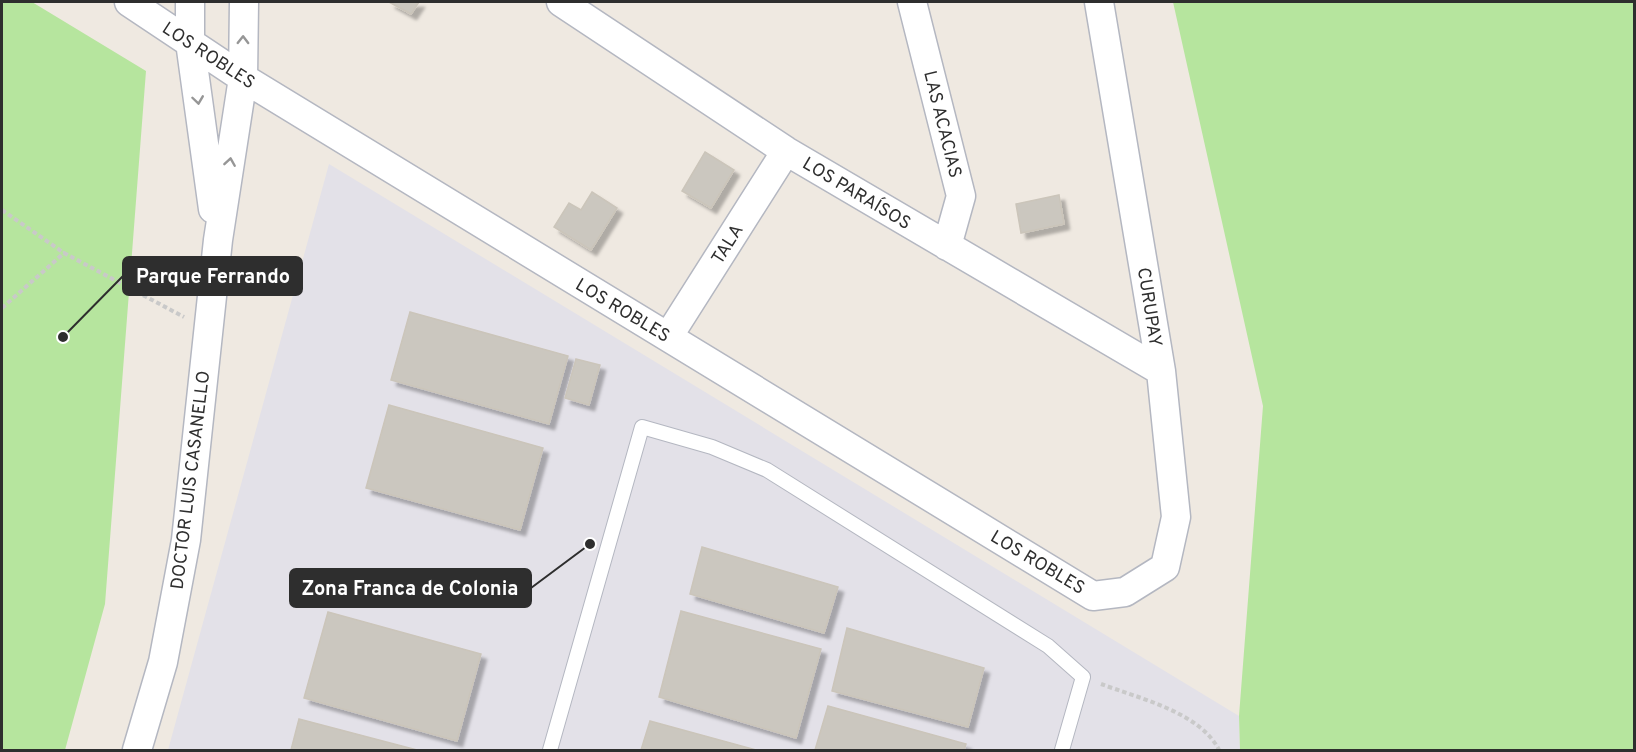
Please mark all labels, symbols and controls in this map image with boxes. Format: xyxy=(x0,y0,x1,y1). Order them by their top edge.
street label: LOS ROBLES xyxy=(157,18,259,95)
one-way arrow xyxy=(237,35,249,44)
street label: LAS ACACIAS xyxy=(917,68,966,180)
one-way arrow xyxy=(192,95,204,105)
street label: LOS PARAÍSOS xyxy=(798,151,916,236)
one-way arrow xyxy=(223,157,235,167)
street label: TALA xyxy=(707,221,749,269)
callout: Parque Ferrando xyxy=(123,257,302,295)
text: Parque Ferrando xyxy=(136,265,290,291)
street label: CURUPAY xyxy=(1131,266,1166,348)
street label: LOS ROBLES xyxy=(571,274,674,349)
street label: DOCTOR LUIS CASANELLO xyxy=(167,370,216,591)
street label: LOS ROBLES xyxy=(986,526,1089,601)
callout: Zona Franca de Colonia xyxy=(290,569,531,607)
text: Zona Franca de Colonia xyxy=(302,577,518,603)

